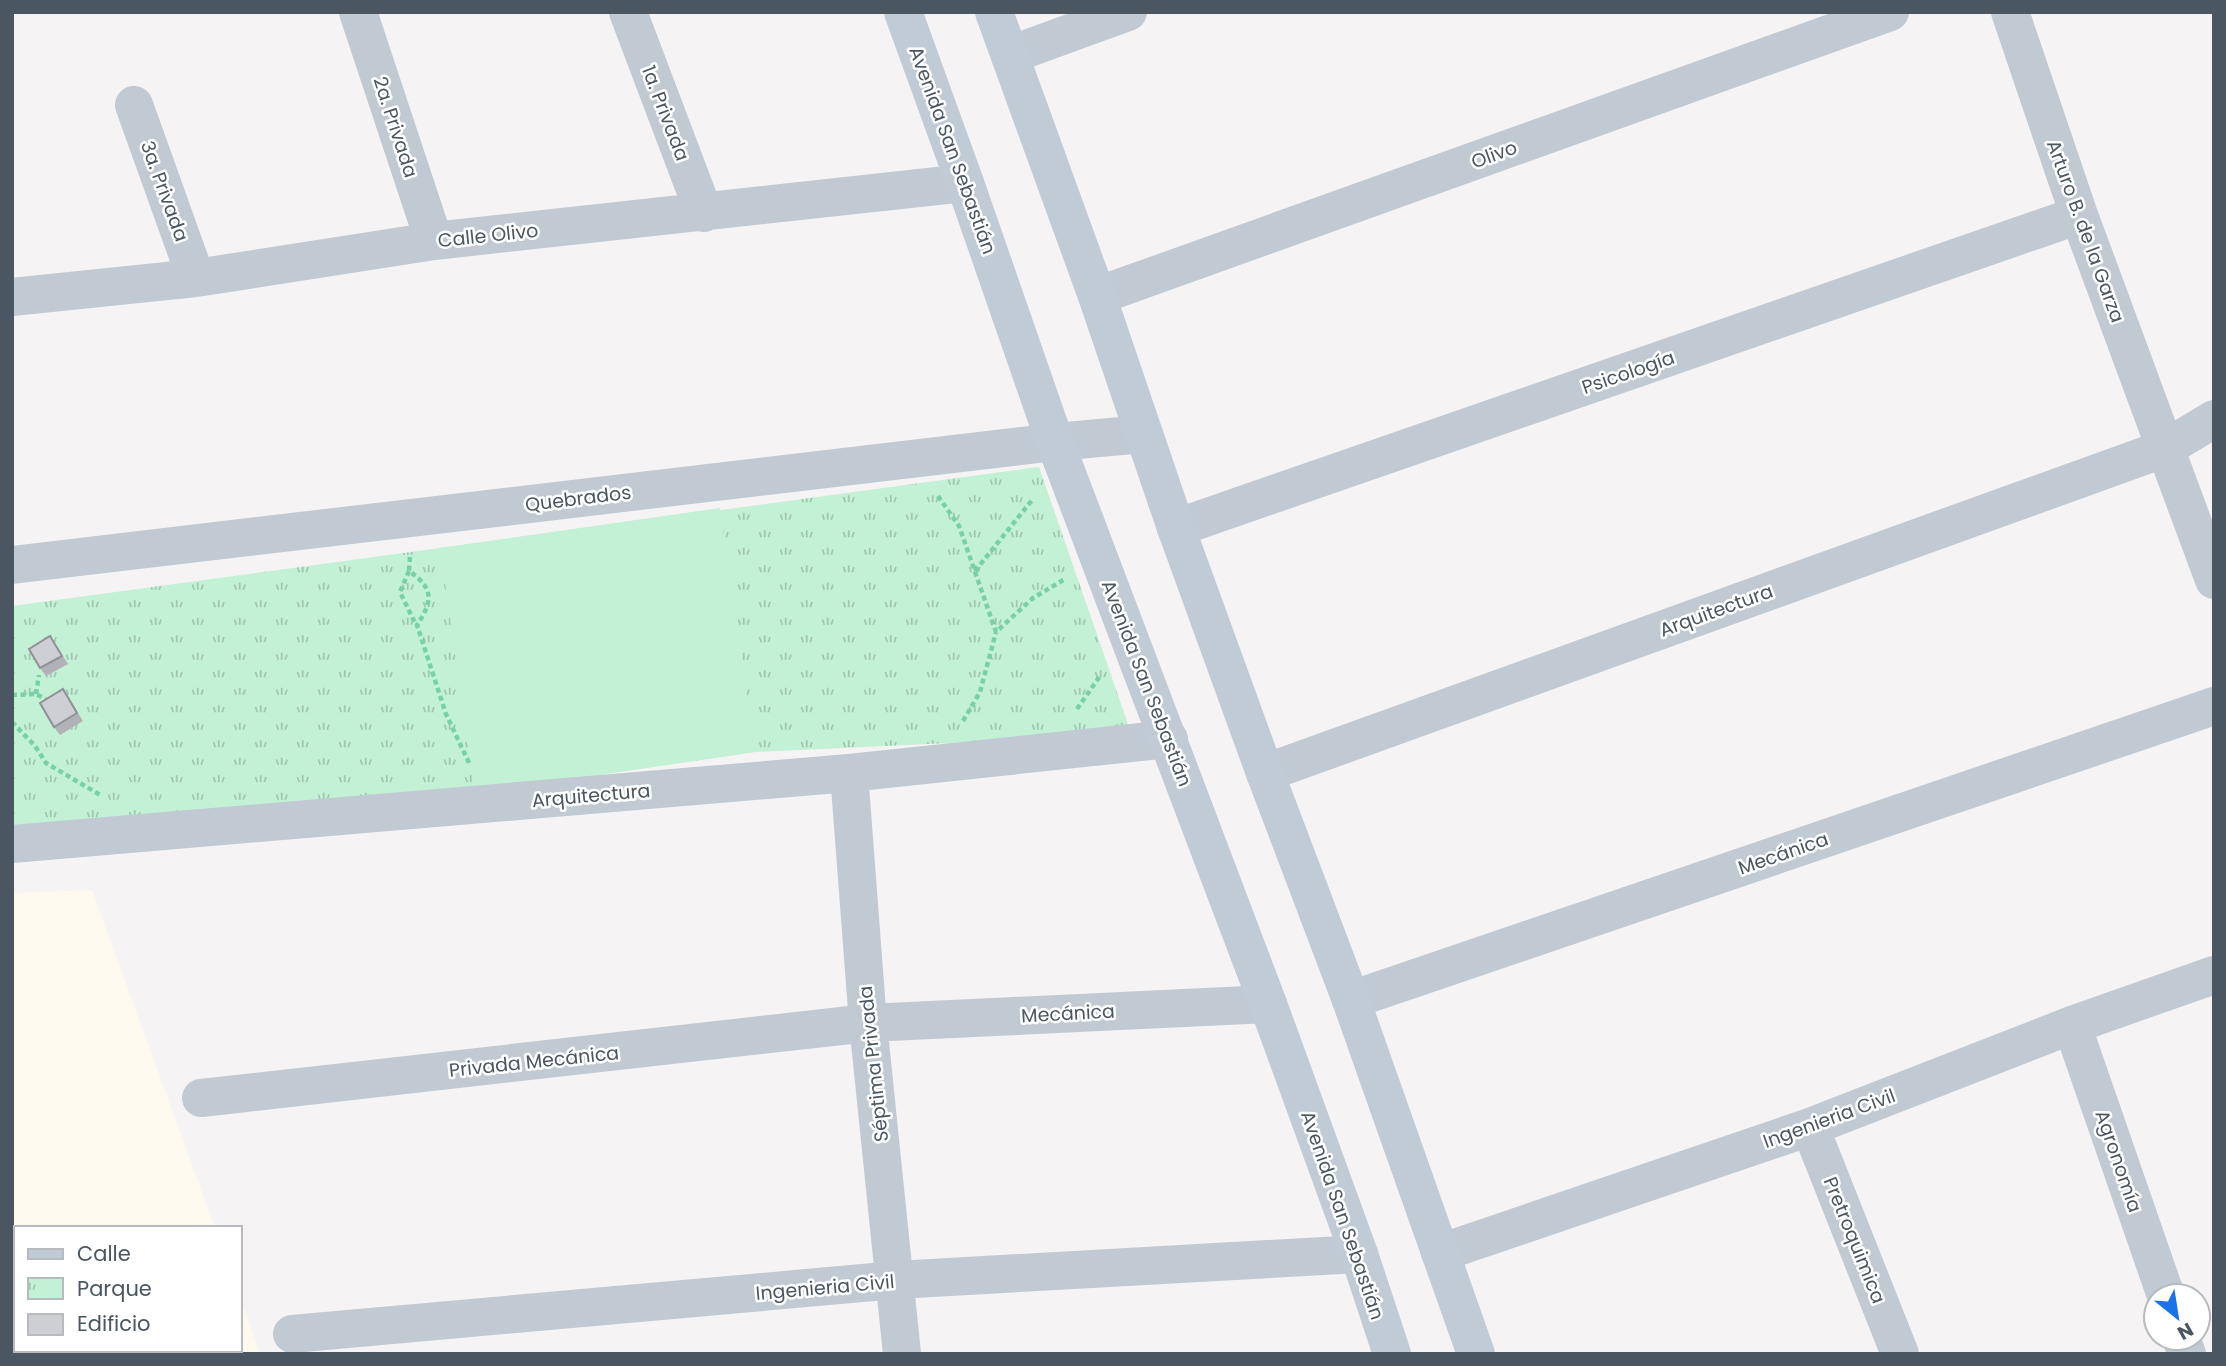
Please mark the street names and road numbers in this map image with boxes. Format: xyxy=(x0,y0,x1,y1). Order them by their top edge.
street label: Avenida San Sebastián xyxy=(902,43,1003,258)
street label: 1a. Privada xyxy=(635,62,696,165)
street label: 2a. Privada xyxy=(366,73,425,181)
street label: Olivo xyxy=(1467,134,1521,175)
street label: Arturo B. de la Garza xyxy=(2040,136,2131,326)
street label: 3a. Privada xyxy=(134,137,195,245)
street label: Calle Olivo xyxy=(437,217,540,254)
street label: Psicología xyxy=(1578,344,1678,401)
street label: Quebrados xyxy=(524,479,633,518)
street label: Avenida San Sebastián xyxy=(1095,576,1198,790)
street label: Arquitectura xyxy=(1656,577,1777,643)
street label: Arquitectura xyxy=(531,777,651,814)
street label: Mecánica xyxy=(1734,825,1832,881)
street label: Séptima Privada xyxy=(852,985,895,1143)
street label: Mecánica xyxy=(1021,998,1116,1029)
street label: Privada Mecánica xyxy=(448,1039,620,1084)
street label: Ingenieria Civil xyxy=(1759,1082,1899,1155)
street label: Avenida San Sebastián xyxy=(1294,1107,1391,1323)
street label: Agronomía xyxy=(2088,1107,2149,1216)
street label: Pretroquimica xyxy=(1817,1173,1892,1308)
street label: Ingenieria Civil xyxy=(755,1268,896,1307)

